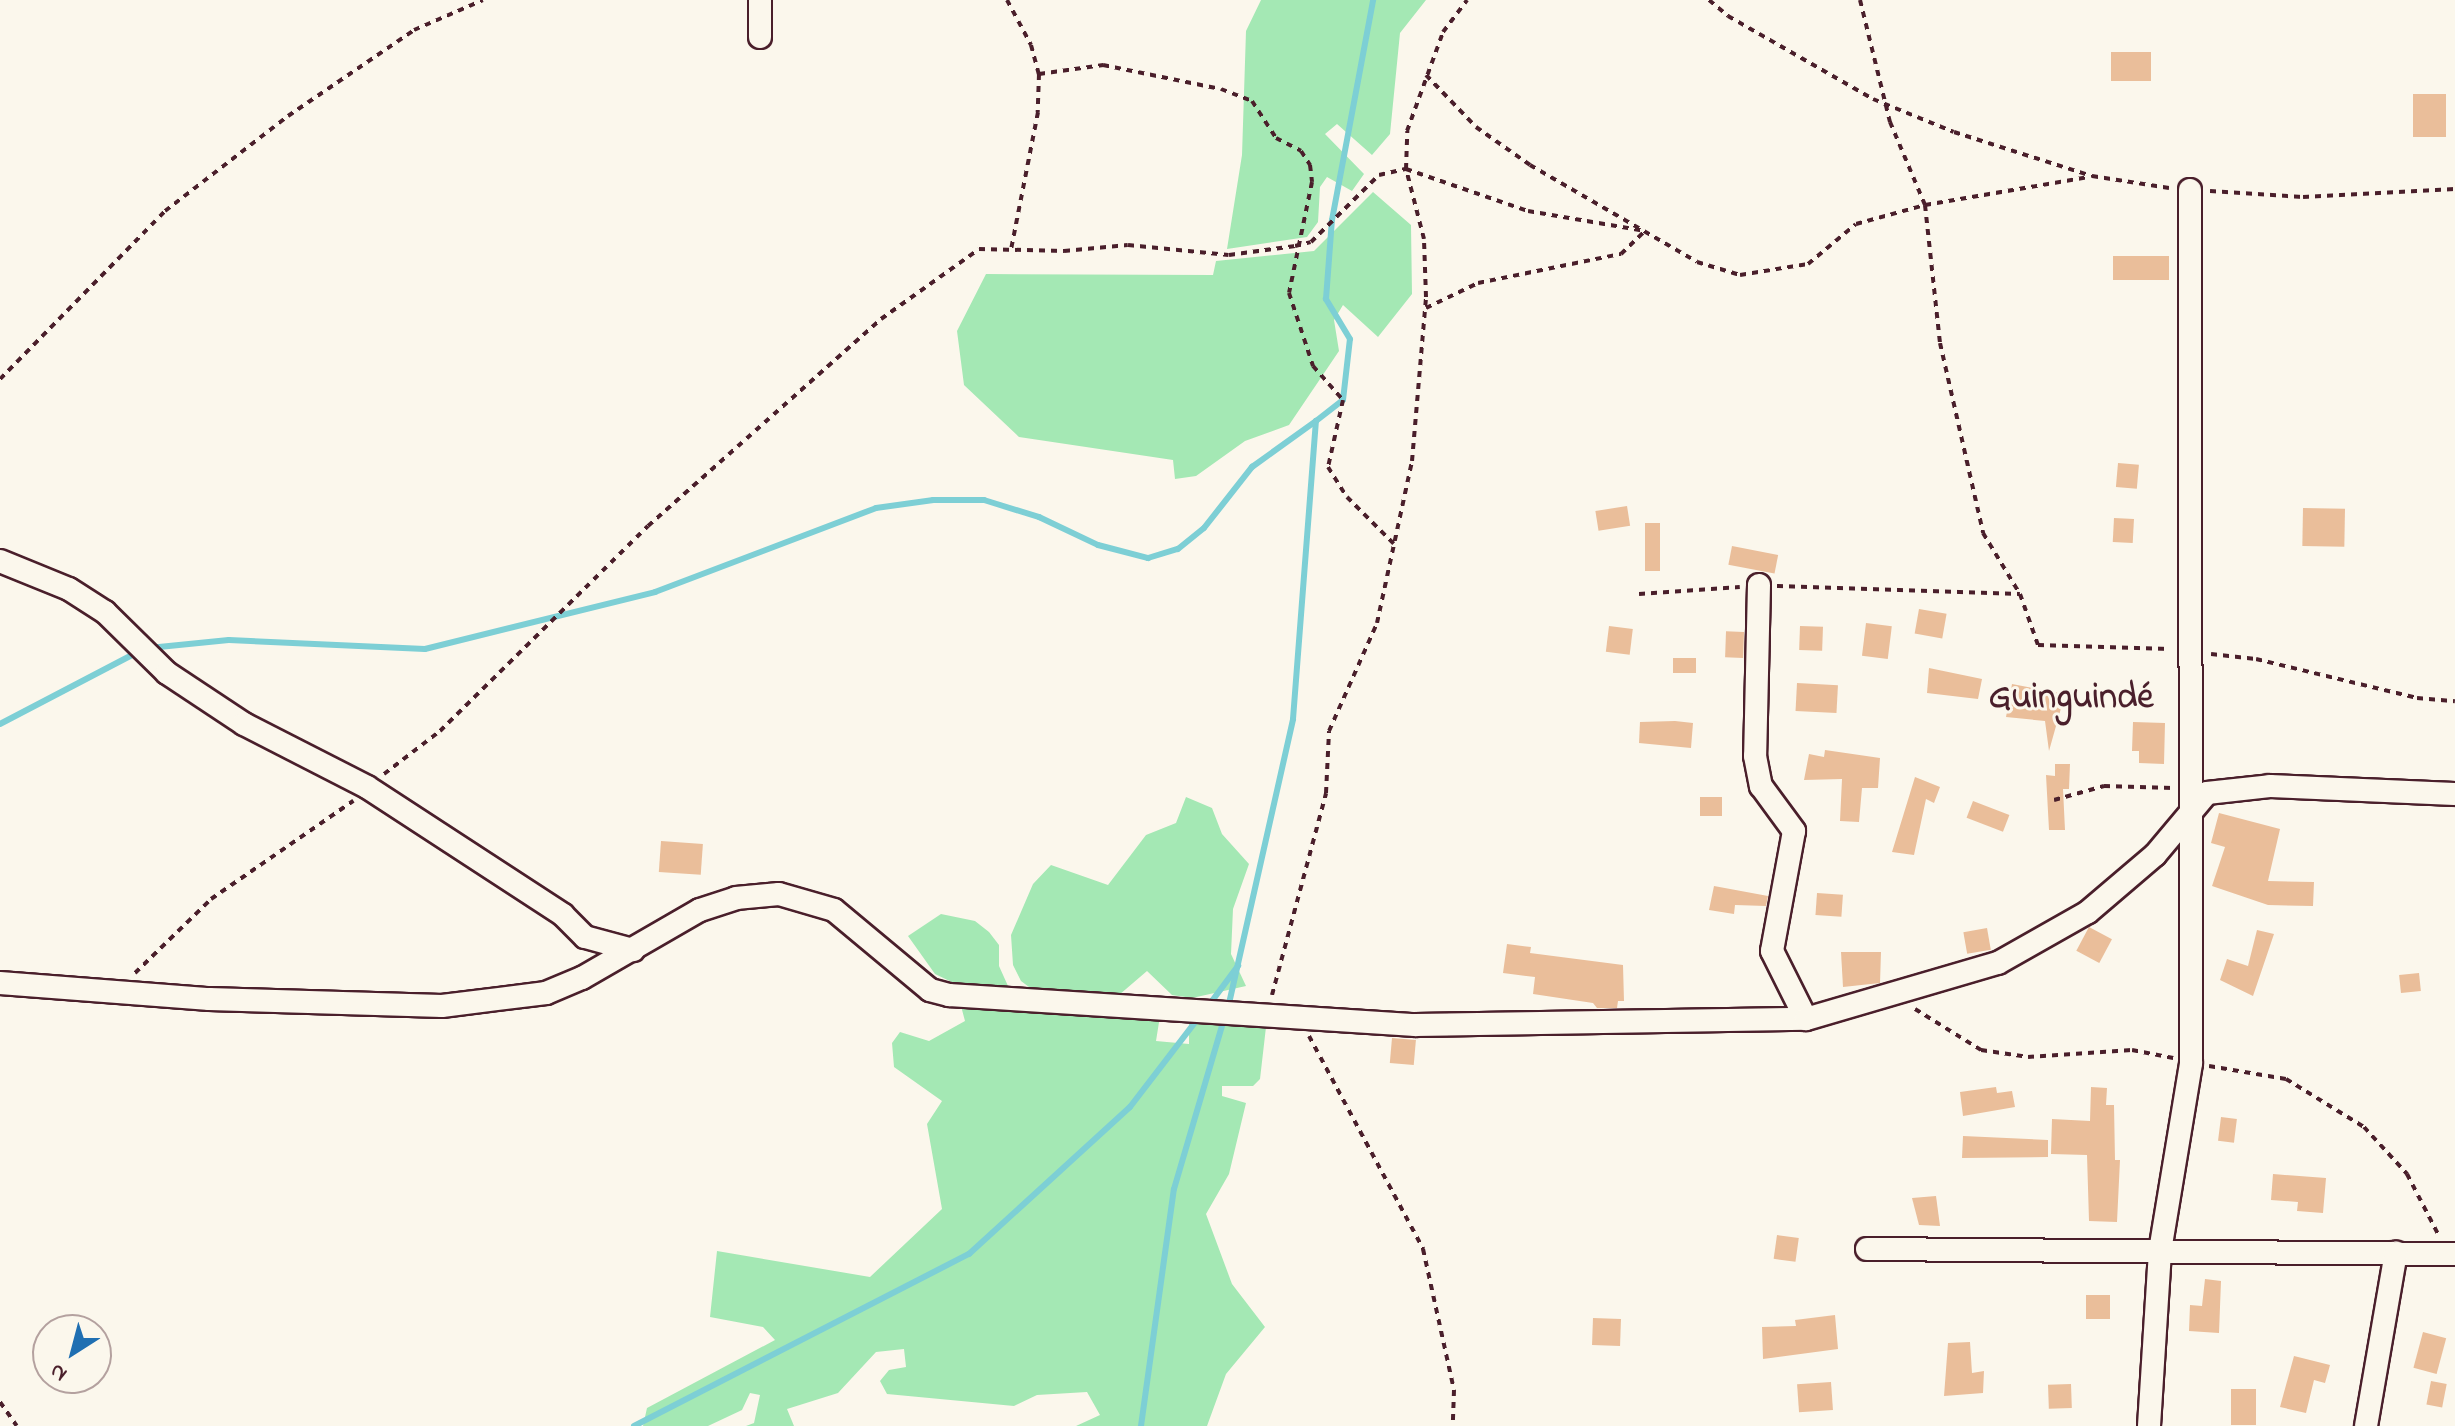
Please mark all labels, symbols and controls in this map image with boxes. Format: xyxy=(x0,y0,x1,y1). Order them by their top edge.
district label: Guinguindé xyxy=(1989,677,2153,721)
north arrow xyxy=(32,1314,112,1394)
text: N xyxy=(44,1354,74,1389)

